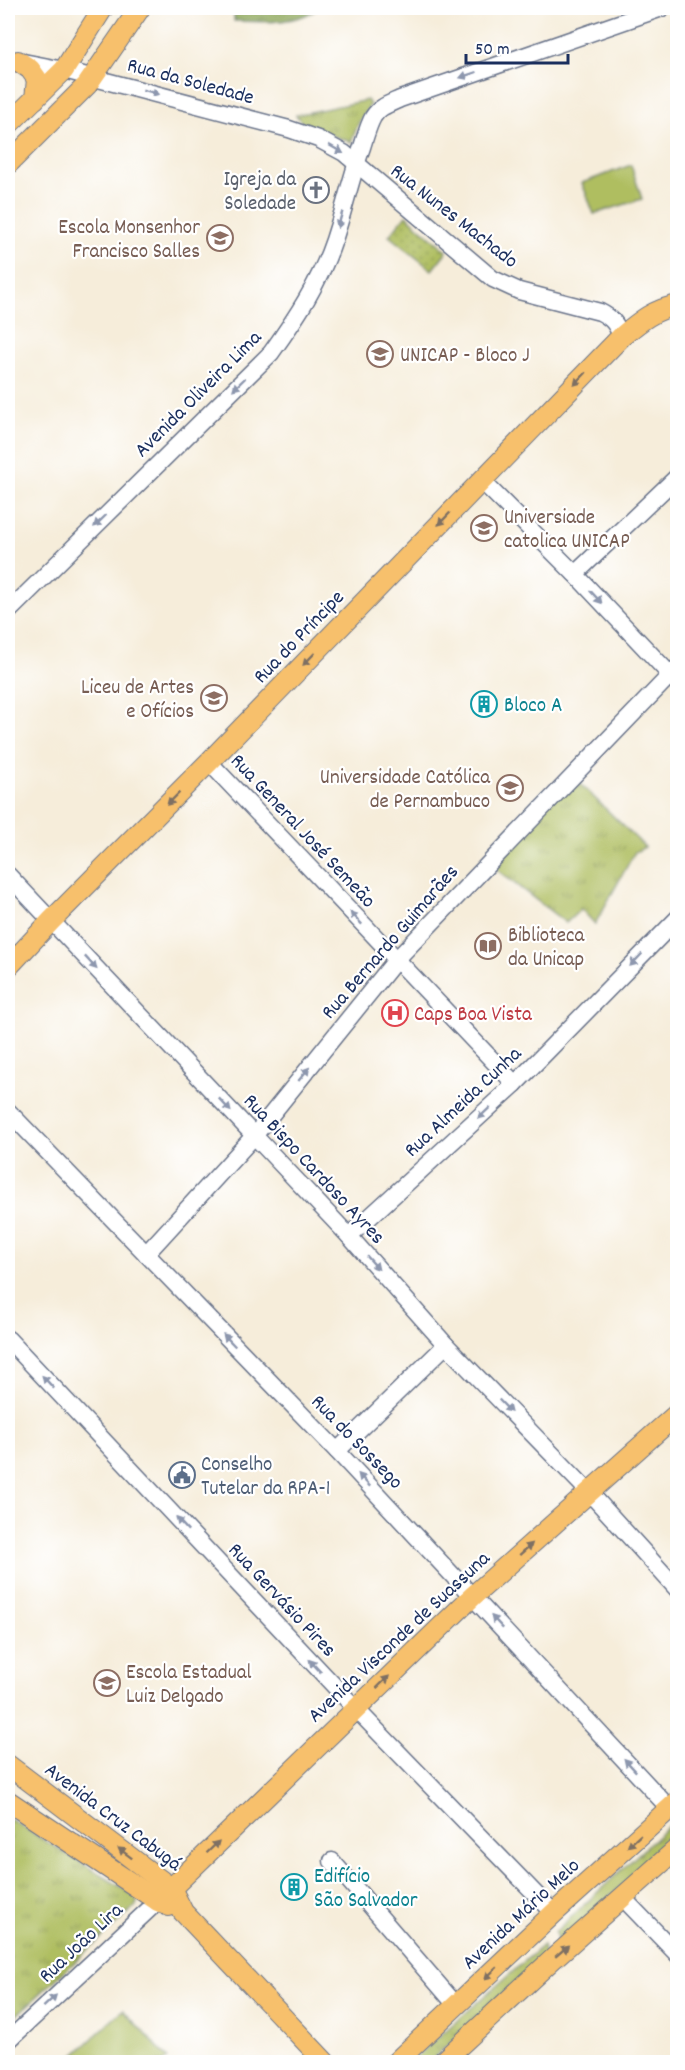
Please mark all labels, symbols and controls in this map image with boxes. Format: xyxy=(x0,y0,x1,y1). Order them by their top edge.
scale bar xyxy=(466,27,568,65)
text: 50 m xyxy=(475,38,510,63)
street label: Rua da Soledade xyxy=(124,52,257,114)
one-way arrow xyxy=(459,71,477,81)
one-way arrow xyxy=(141,88,160,98)
one-way arrow xyxy=(328,144,344,155)
street label: Rua Nunes Machado xyxy=(383,158,524,277)
place label: Igreja da Soledade xyxy=(223,166,297,220)
church icon: Igreja da Soledade xyxy=(301,175,331,205)
one-way arrow xyxy=(335,211,344,229)
place label: Escola Monsenhor Francisco Salles xyxy=(58,214,200,268)
school or university icon: Escola Monsenhor Francisco Salles xyxy=(205,223,235,253)
street label: Avenida Oliveira Lima xyxy=(129,324,270,466)
school or university icon: UNICAP - Bloco J xyxy=(365,339,395,369)
place label: UNICAP - Bloco J xyxy=(400,342,530,372)
one-way arrow xyxy=(573,371,587,386)
one-way arrow xyxy=(233,377,247,391)
place label: Universiade catolica UNICAP xyxy=(504,504,630,558)
one-way arrow xyxy=(438,511,452,525)
one-way arrow xyxy=(94,513,108,527)
school or university icon: Universiade catolica UNICAP xyxy=(469,513,499,543)
street label: Rua do Príncipe xyxy=(248,584,353,692)
one-way arrow xyxy=(589,589,603,604)
one-way arrow xyxy=(302,651,316,665)
place label: Liceu de Artes e Ofícios xyxy=(81,674,194,728)
school or university icon: Liceu de Artes e Ofícios xyxy=(199,683,229,713)
building icon: Bloco A xyxy=(469,689,499,719)
place label: Bloco A xyxy=(504,692,562,722)
street label: Rua General José Semeão xyxy=(222,748,382,916)
place label: Universidade Católica de Pernambuco xyxy=(320,764,491,818)
school or university icon: Universidade Católica de Pernambuco xyxy=(495,773,525,803)
one-way arrow xyxy=(166,791,180,805)
street label: Rua Bernardo Guimarães xyxy=(316,859,467,1027)
one-way arrow xyxy=(349,910,363,925)
place label: Biblioteca da Unicap xyxy=(508,922,586,976)
library icon: Biblioteca da Unicap xyxy=(473,931,503,961)
one-way arrow xyxy=(630,953,644,967)
one-way arrow xyxy=(84,956,98,971)
hospital icon: Caps Boa Vista xyxy=(380,998,410,1028)
place label: Caps Boa Vista xyxy=(414,1001,533,1031)
street label: Rua Almeida Cunha xyxy=(399,1040,530,1166)
one-way arrow xyxy=(297,1067,310,1082)
street label: Rua Bispo Cardoso Ayres xyxy=(235,1088,391,1252)
one-way arrow xyxy=(218,1097,231,1112)
one-way arrow xyxy=(477,1106,492,1119)
one-way arrow xyxy=(366,1255,380,1270)
one-way arrow xyxy=(222,1333,236,1347)
one-way arrow xyxy=(41,1375,55,1390)
street label: Rua do Sossego xyxy=(303,1389,409,1497)
one-way arrow xyxy=(498,1398,512,1412)
place label: Conselho Tutelar da RPA-1 xyxy=(201,1451,330,1505)
public building icon: Conselho Tutelar da RPA-1 xyxy=(167,1460,197,1490)
one-way arrow xyxy=(358,1473,371,1488)
one-way arrow xyxy=(175,1518,189,1532)
street label: Rua Gervásio Pires xyxy=(220,1537,342,1665)
one-way arrow xyxy=(518,1543,533,1556)
street label: Avenida Visconde de Suassuna xyxy=(302,1545,499,1731)
one-way arrow xyxy=(490,1615,504,1630)
place label: Escola Estadual Luiz Delgado xyxy=(126,1659,252,1713)
one-way arrow xyxy=(309,1659,323,1673)
school or university icon: Escola Estadual Luiz Delgado xyxy=(92,1668,122,1698)
one-way arrow xyxy=(376,1675,391,1689)
street label: Avenida Cruz Cabugá xyxy=(37,1757,188,1881)
one-way arrow xyxy=(623,1758,637,1773)
one-way arrow xyxy=(627,1833,641,1847)
one-way arrow xyxy=(206,1841,220,1855)
one-way arrow xyxy=(117,1847,133,1859)
street label: Avenida Mário Melo xyxy=(456,1852,588,1978)
place label: Edifício São Salvador xyxy=(314,1863,418,1917)
building icon: Edifício São Salvador xyxy=(279,1872,309,1902)
street label: Rua João Lira xyxy=(33,1896,132,1991)
one-way arrow xyxy=(554,1945,569,1958)
one-way arrow xyxy=(484,1966,499,1979)
one-way arrow xyxy=(43,1994,58,2008)

